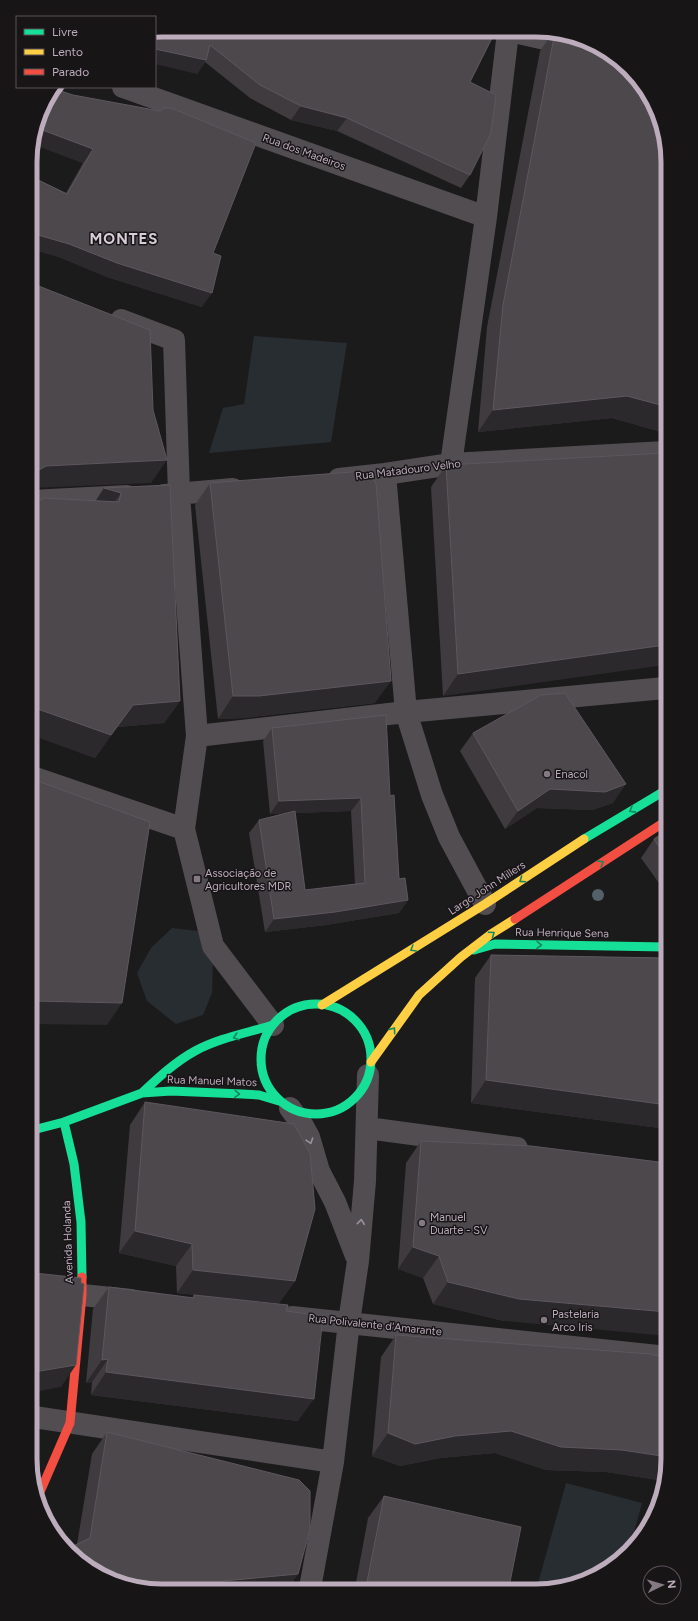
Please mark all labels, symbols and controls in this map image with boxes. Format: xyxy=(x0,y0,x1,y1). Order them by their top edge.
legend xyxy=(16,16,156,88)
text: Livre xyxy=(52,25,78,39)
text: Lento xyxy=(52,45,83,59)
text: Parado xyxy=(52,65,89,79)
street label: Rua dos Madeiros xyxy=(261,131,347,173)
district label: MONTES xyxy=(90,230,158,248)
street label: Rua Matadouro Velho xyxy=(355,457,461,483)
place label: Enacol xyxy=(555,768,588,781)
marker: Enacol xyxy=(542,769,552,779)
one-way arrow xyxy=(629,805,636,812)
street label: Largo John Millers xyxy=(446,858,528,918)
one-way arrow xyxy=(597,860,604,868)
place label: Associação de Agricultores MDR xyxy=(205,867,292,893)
marker: Associação de Agricultores MDR xyxy=(192,874,202,884)
one-way arrow xyxy=(520,875,527,882)
street label: Rua Henrique Sena xyxy=(515,926,609,940)
one-way arrow xyxy=(488,931,495,939)
one-way arrow xyxy=(536,941,542,949)
one-way arrow xyxy=(410,944,417,952)
one-way arrow xyxy=(388,1027,396,1034)
one-way arrow xyxy=(233,1032,240,1041)
street label: Rua Manuel Matos xyxy=(167,1073,257,1089)
one-way arrow xyxy=(234,1089,240,1098)
one-way arrow xyxy=(305,1138,314,1145)
street label: Avenida Holanda xyxy=(60,1200,76,1284)
place label: Manuel Duarte - SV xyxy=(430,1211,488,1237)
marker: Manuel Duarte - SV xyxy=(417,1218,427,1228)
one-way arrow xyxy=(357,1219,366,1225)
place label: Pastelaria Arco Iris xyxy=(552,1308,599,1334)
street label: Rua Polivalente d'Amarante xyxy=(308,1312,442,1338)
marker: Pastelaria Arco Iris xyxy=(539,1315,549,1325)
north arrow xyxy=(642,1565,682,1605)
text: N xyxy=(665,1579,678,1589)

